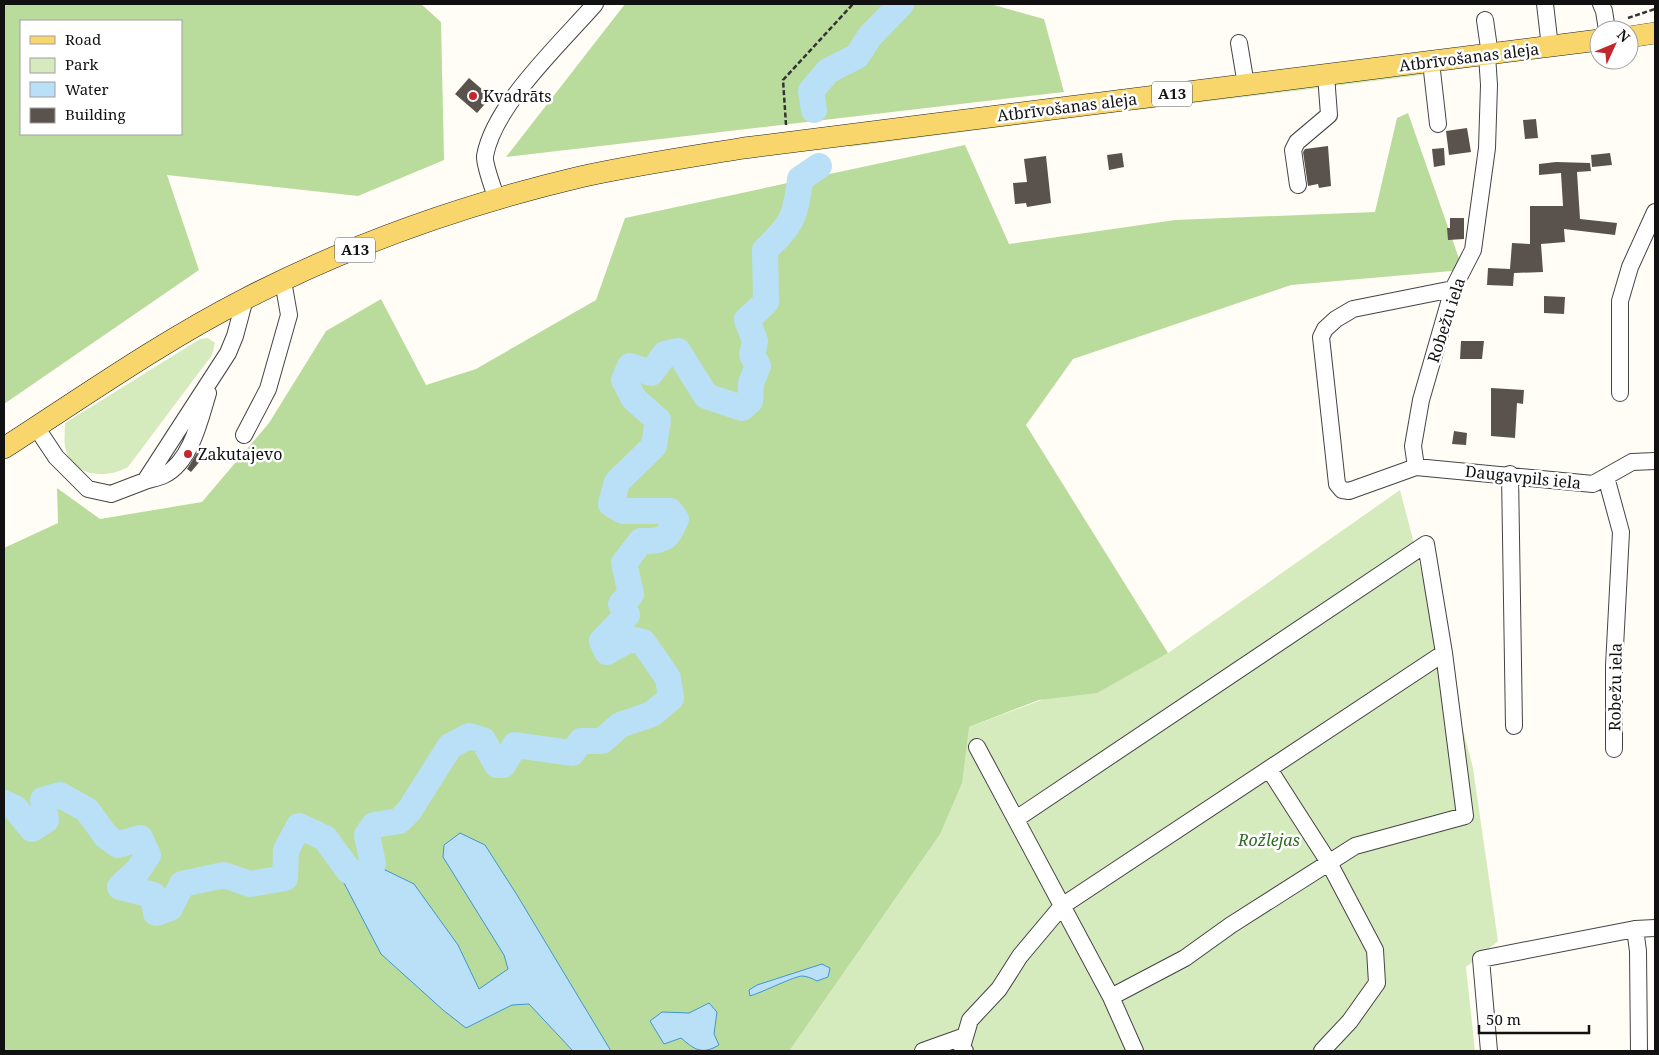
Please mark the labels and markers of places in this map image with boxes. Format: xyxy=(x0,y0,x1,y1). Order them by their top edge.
place label: Kvadrāts xyxy=(483,85,551,107)
marker: Kvadrāts xyxy=(467,90,479,102)
place label: Zakutajevo xyxy=(198,443,283,465)
marker: Zakutajevo xyxy=(182,448,194,460)

